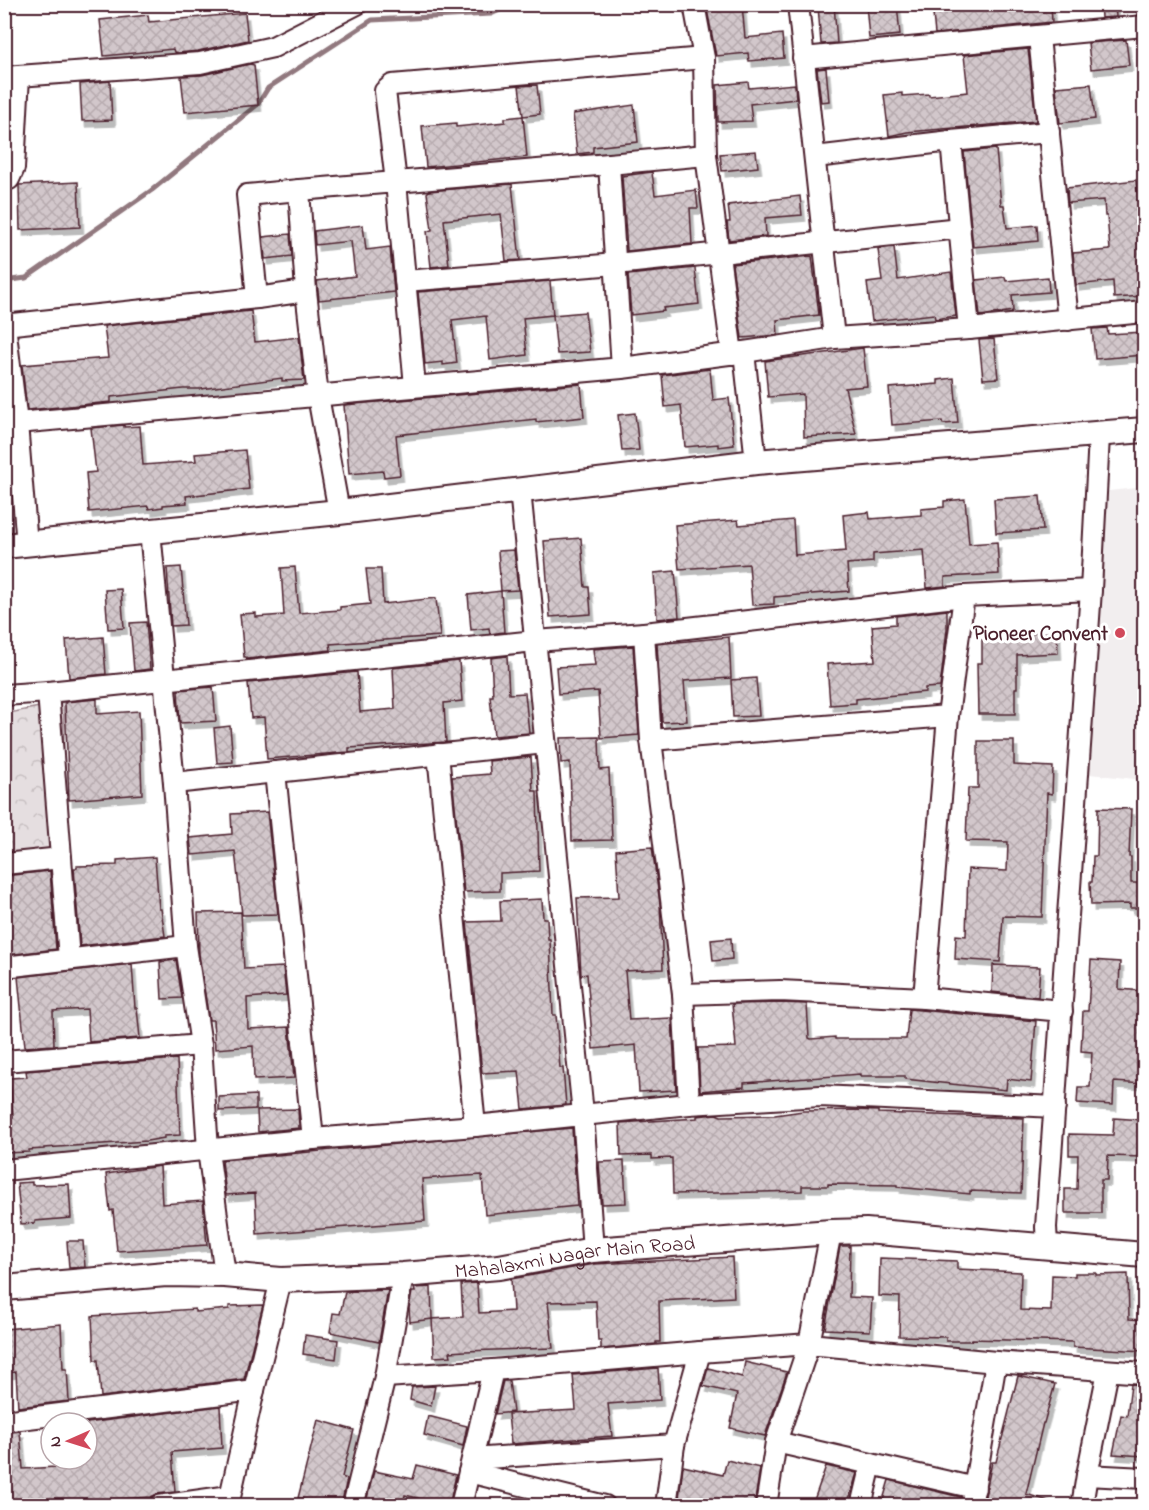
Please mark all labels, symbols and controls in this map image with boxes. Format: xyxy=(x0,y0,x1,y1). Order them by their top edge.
place label: Pioneer Convent xyxy=(973,620,1109,650)
marker: Pioneer Convent xyxy=(1113,626,1127,640)
street label: Mahalaxmi Nagar Main Road xyxy=(454,1229,697,1288)
north arrow xyxy=(39,1411,99,1471)
text: N xyxy=(44,1435,68,1448)

